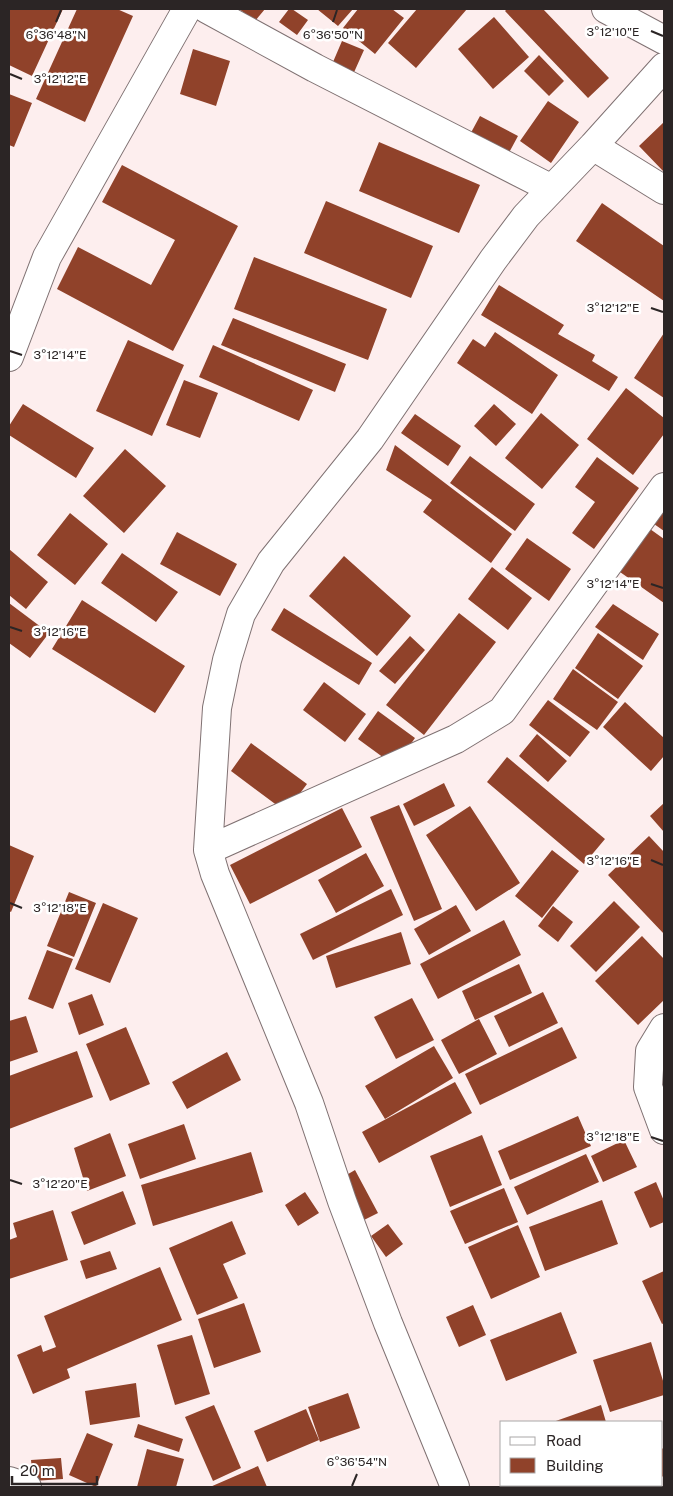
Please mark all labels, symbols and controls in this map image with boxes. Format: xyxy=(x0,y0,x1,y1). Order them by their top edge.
text: 3°12'10"E xyxy=(587,25,639,39)
text: 6°36'48"N xyxy=(26,28,86,42)
text: 6°36'50"N xyxy=(303,28,363,42)
text: 3°12'12"E xyxy=(34,72,86,86)
text: 3°12'12"E xyxy=(587,301,639,315)
text: 3°12'14"E xyxy=(33,348,87,362)
text: 3°12'14"E xyxy=(586,577,640,591)
text: 3°12'16"E xyxy=(33,625,87,639)
text: 3°12'16"E xyxy=(586,854,640,868)
text: 3°12'18"E xyxy=(33,901,87,915)
text: 3°12'18"E xyxy=(586,1130,640,1144)
text: 3°12'20"E xyxy=(32,1177,88,1191)
legend xyxy=(500,1421,663,1486)
text: Road xyxy=(546,1432,582,1449)
scale bar xyxy=(12,1454,98,1486)
text: 6°36'54"N xyxy=(327,1455,387,1469)
text: Building xyxy=(546,1457,604,1474)
text: 20 m xyxy=(20,1462,55,1479)

